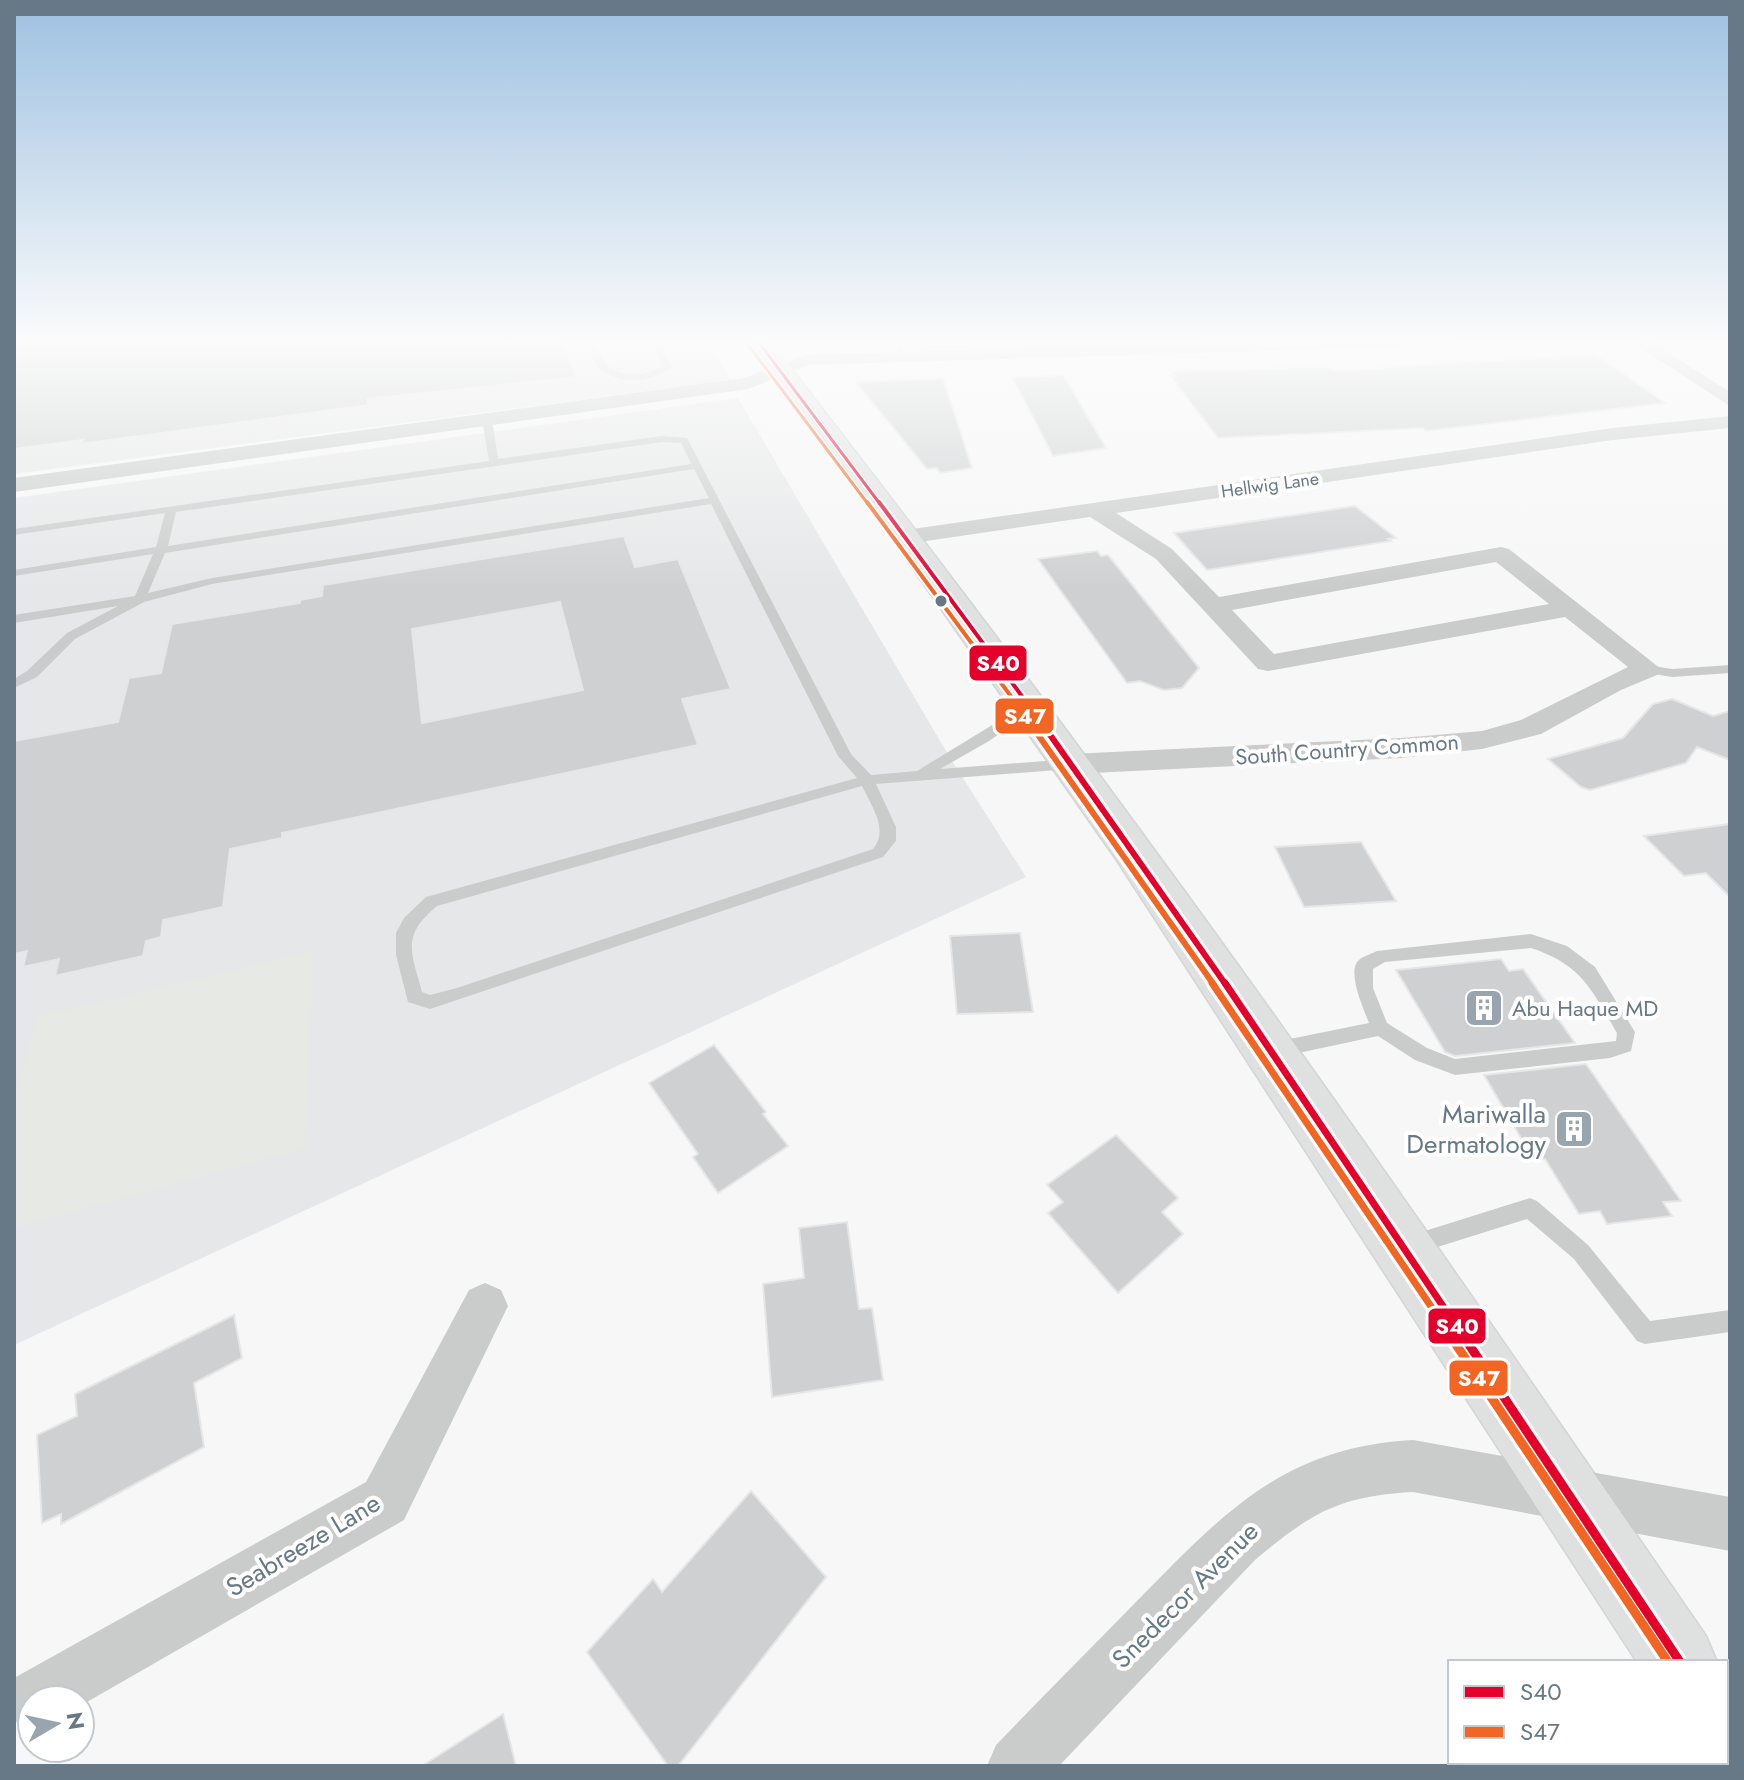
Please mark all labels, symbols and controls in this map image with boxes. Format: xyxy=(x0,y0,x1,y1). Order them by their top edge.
street label: Hellwig Lane xyxy=(1219,465,1321,505)
unlabelled marker xyxy=(933,593,949,609)
line badge: S40 xyxy=(968,644,1028,682)
text: S40 xyxy=(976,647,1020,679)
line badge: S47 xyxy=(994,697,1055,735)
text: S47 xyxy=(1004,700,1047,732)
street label: South Country Common xyxy=(1234,725,1460,773)
building icon: Abu Haque MD xyxy=(1463,987,1505,1029)
place label: Abu Haque MD xyxy=(1512,992,1658,1024)
place label: Mariwalla Dermatology xyxy=(1406,1095,1547,1163)
building icon: Mariwalla Dermatology xyxy=(1553,1108,1595,1150)
line badge: S40 xyxy=(1427,1307,1487,1345)
text: S40 xyxy=(1435,1310,1479,1342)
line badge: S47 xyxy=(1448,1359,1509,1397)
text: S47 xyxy=(1458,1362,1501,1394)
street label: Seabreeze Lane xyxy=(219,1484,387,1606)
street label: Snedecor Avenue xyxy=(1103,1513,1267,1677)
legend xyxy=(1448,1660,1728,1764)
text: S40 xyxy=(1520,1674,1562,1709)
north arrow xyxy=(16,1684,96,1764)
text: N xyxy=(59,1710,93,1732)
text: S47 xyxy=(1520,1714,1560,1749)

